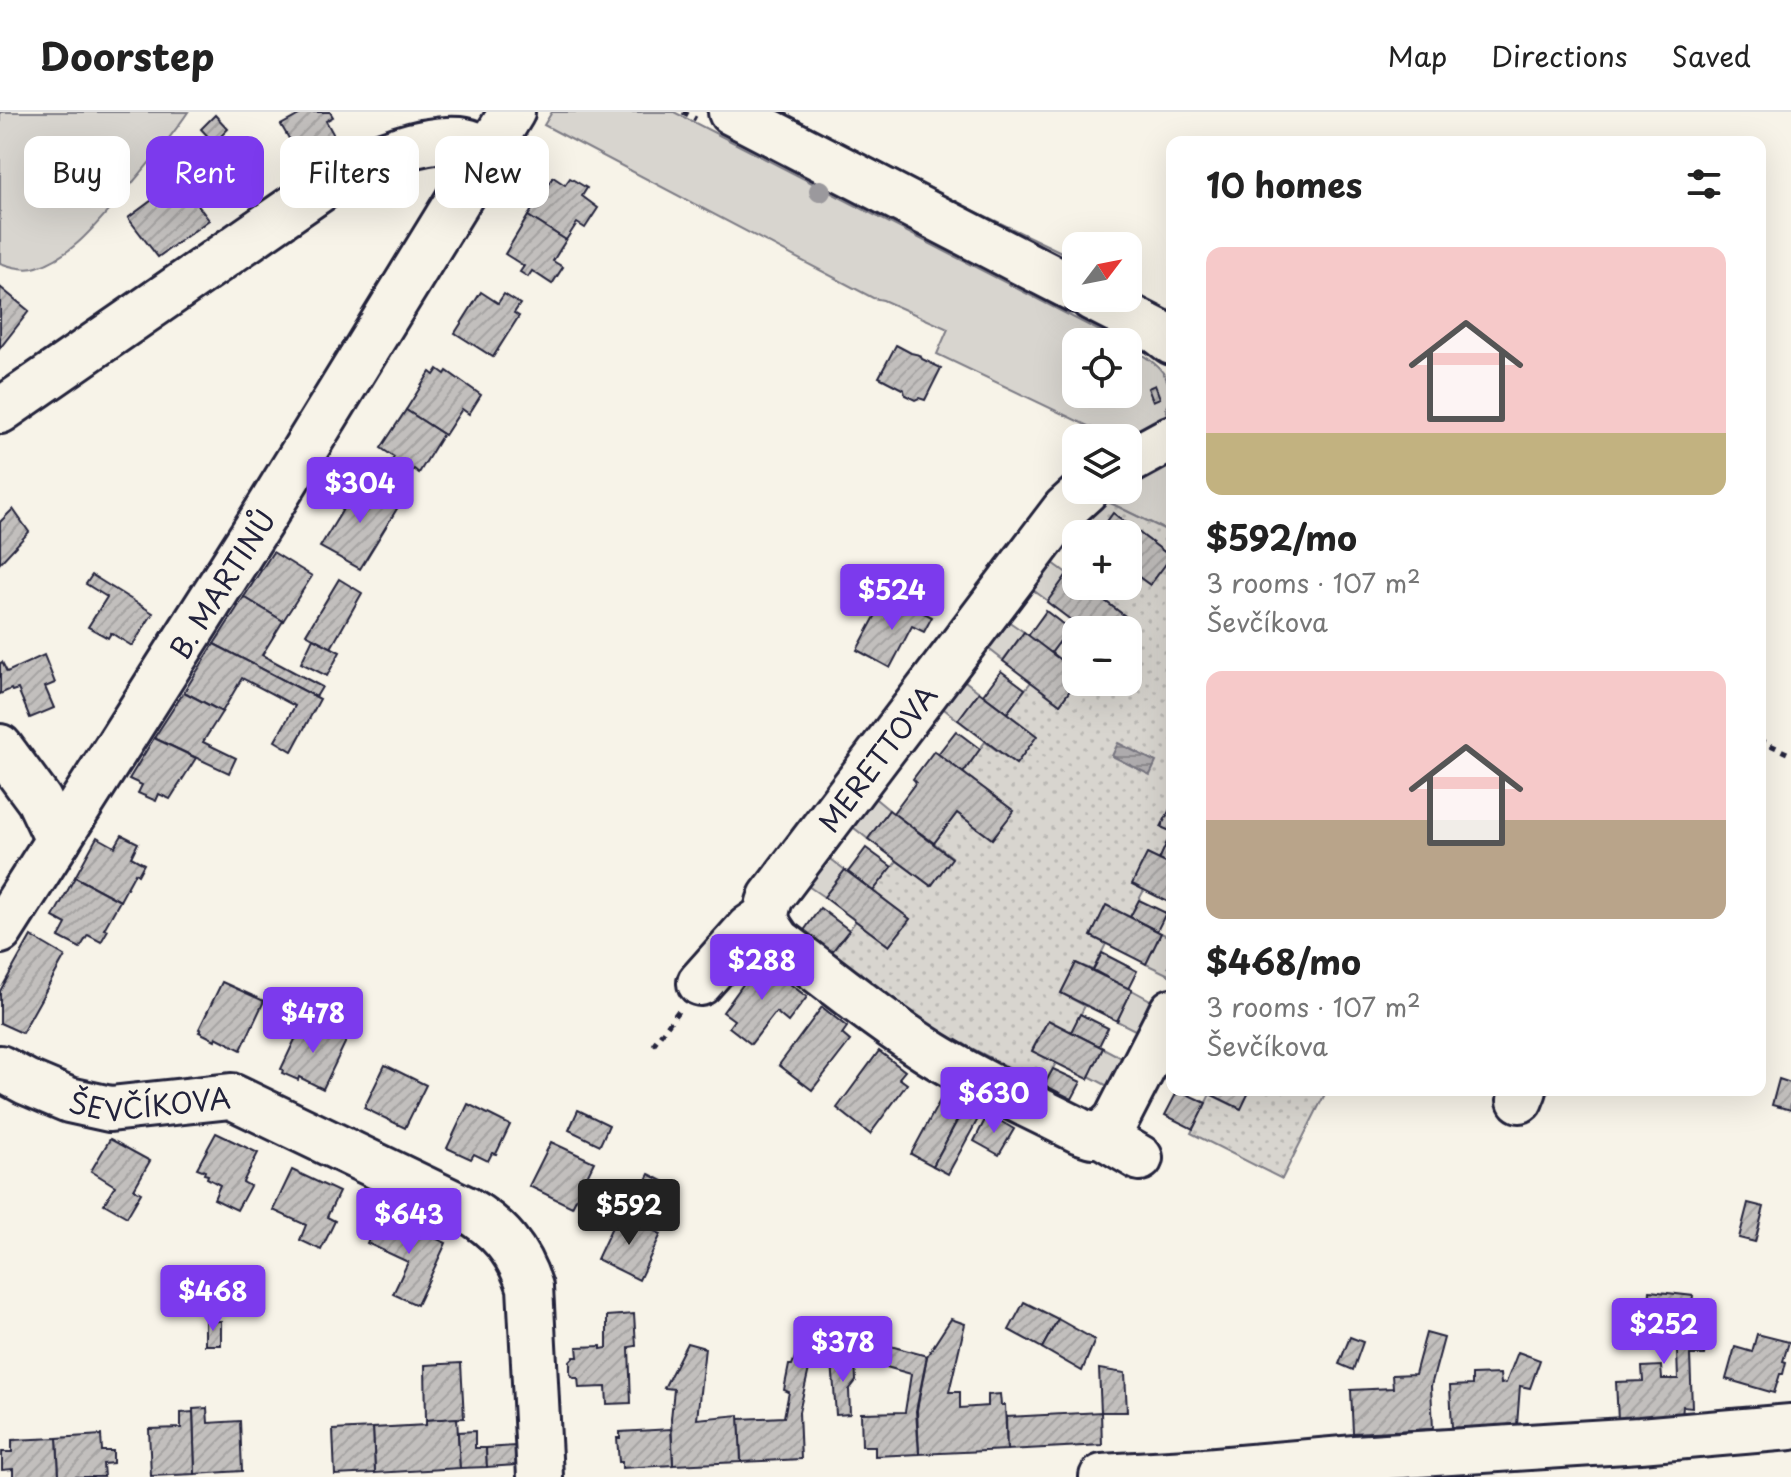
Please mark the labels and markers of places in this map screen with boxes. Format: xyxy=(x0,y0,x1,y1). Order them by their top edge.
pin: $304 xyxy=(313,457,407,525)
pin: $524 xyxy=(845,564,939,632)
pin: $288 xyxy=(715,934,809,1002)
pin: $478 xyxy=(266,987,360,1055)
pin: $630 xyxy=(947,1067,1041,1135)
pin: $592 xyxy=(582,1179,676,1247)
pin: $643 xyxy=(362,1188,456,1256)
pin: $468 xyxy=(166,1265,260,1333)
pin: $252 xyxy=(1617,1298,1711,1366)
pin: $378 xyxy=(796,1316,890,1384)

